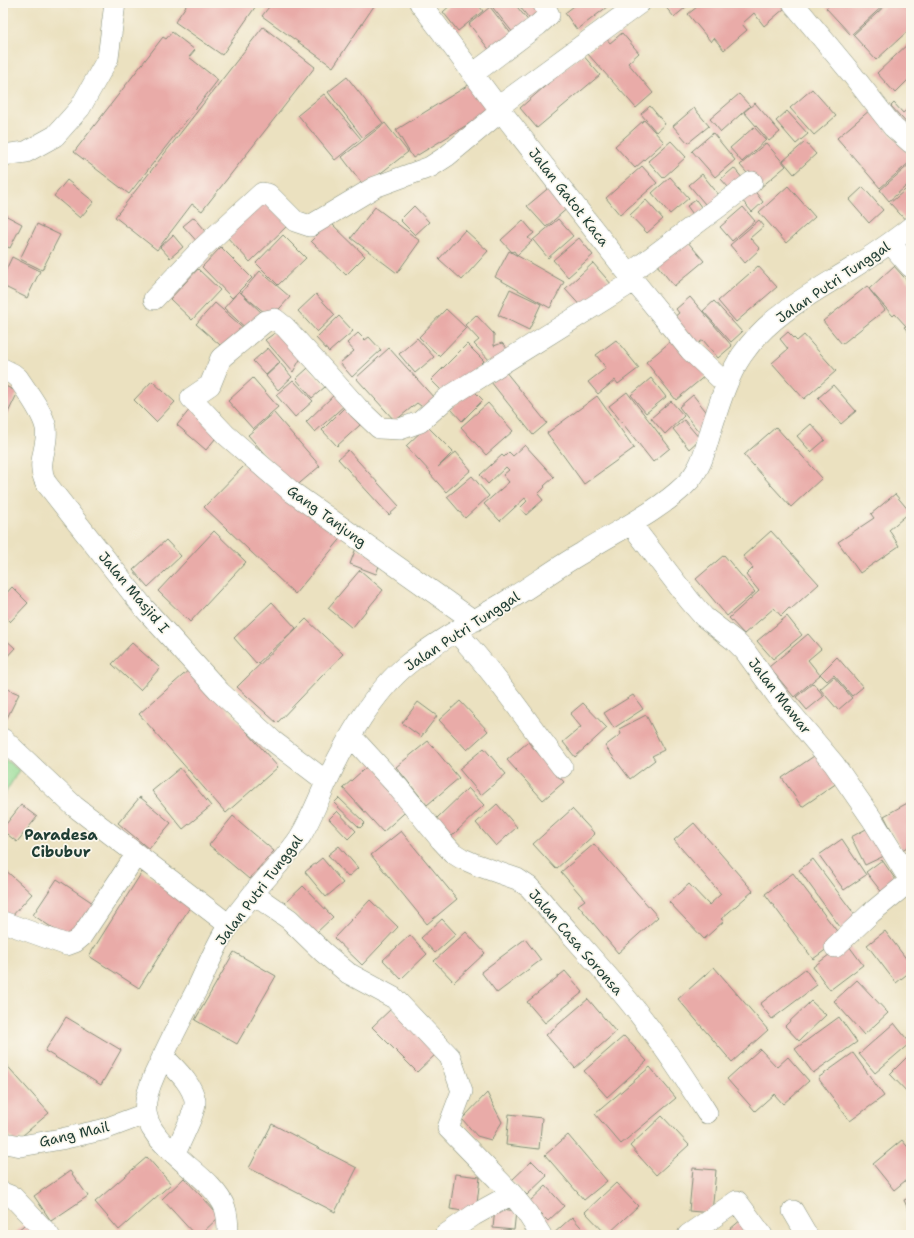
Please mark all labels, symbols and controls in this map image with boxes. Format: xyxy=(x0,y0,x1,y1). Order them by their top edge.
street label: Jalan Gatot Kaca xyxy=(525,144,613,250)
street label: Jalan Putri Tunggal xyxy=(773,237,894,327)
street label: Gang Tanjung xyxy=(284,481,370,551)
street label: Jalan Masjid I xyxy=(95,548,173,637)
street label: Jalan Putri Tunggal xyxy=(401,587,524,675)
street label: Jalan Mawar xyxy=(745,654,816,738)
district label: Paradesa Cibubur xyxy=(24,825,99,862)
street label: Jalan Putri Tunggal xyxy=(212,831,307,949)
street label: Jalan Casa Soronsa xyxy=(525,885,627,999)
street label: Gang Mail xyxy=(37,1117,112,1151)

